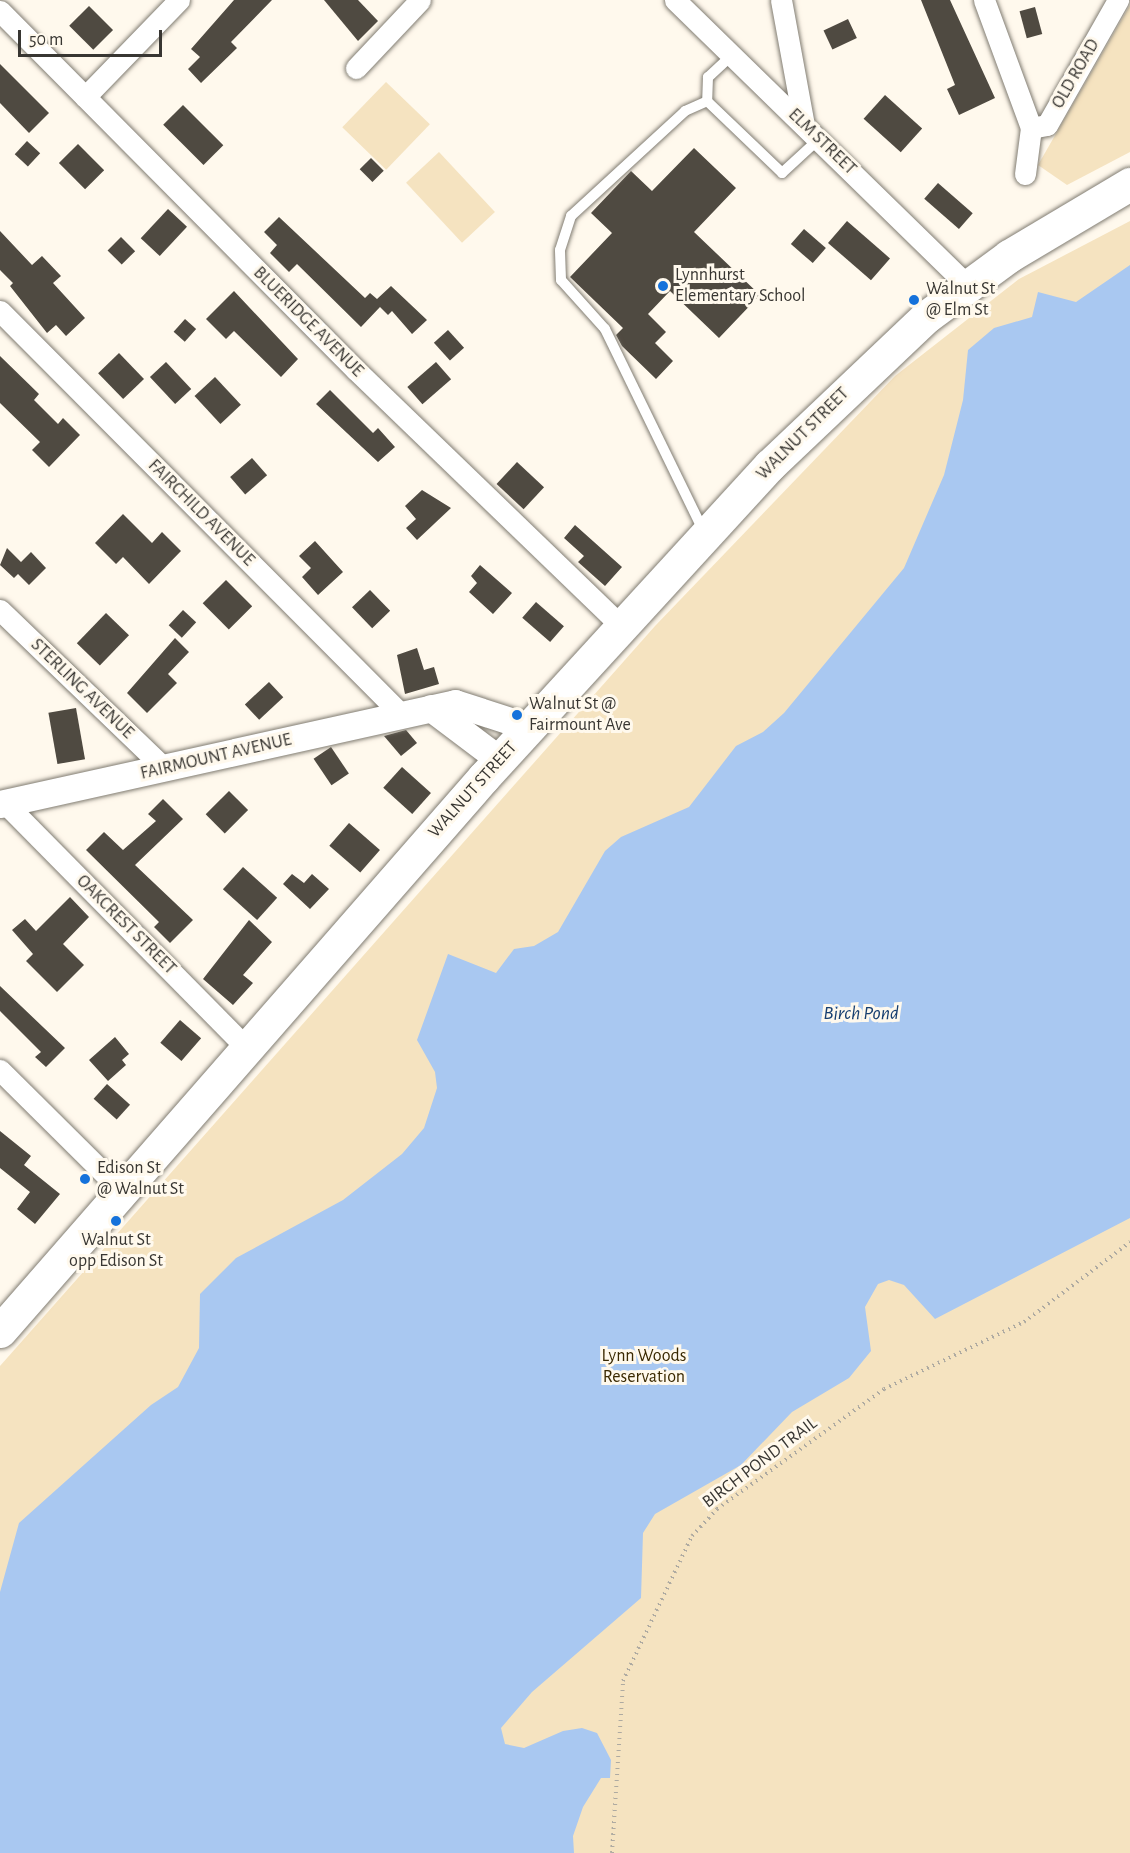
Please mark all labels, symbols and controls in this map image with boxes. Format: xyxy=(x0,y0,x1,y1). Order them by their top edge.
scale bar xyxy=(21,18,165,56)
text: 50 m xyxy=(29,31,63,49)
street label: OLD ROAD xyxy=(1048,35,1104,113)
street label: ELM STREET xyxy=(783,104,861,180)
street label: BLUERIDGE AVENUE xyxy=(248,262,368,382)
place label: Lynnhurst Elementary School xyxy=(675,265,805,308)
marker: Lynnhurst Elementary School xyxy=(656,279,670,293)
place label: Walnut St @ Elm St xyxy=(926,279,995,322)
marker: Walnut St @ Elm St xyxy=(907,293,921,307)
street label: WALNUT STREET xyxy=(752,383,854,485)
street label: FAIRCHILD AVENUE xyxy=(143,455,259,571)
street label: STERLING AVENUE xyxy=(26,634,138,744)
place label: Walnut St @ Fairmount Ave xyxy=(529,694,631,736)
marker: Walnut St @ Fairmount Ave xyxy=(510,708,524,722)
street label: FAIRMOUNT AVENUE xyxy=(138,729,294,785)
street label: WALNUT STREET xyxy=(424,737,522,843)
street label: OAKCREST STREET xyxy=(72,871,180,979)
water label: Birch Pond xyxy=(823,1001,899,1025)
place label: Edison St @ Walnut St xyxy=(97,1158,184,1200)
marker: Edison St @ Walnut St xyxy=(78,1172,92,1186)
marker: Walnut St opp Edison St xyxy=(109,1214,123,1228)
place label: Walnut St opp Edison St xyxy=(69,1230,163,1272)
park label: Lynn Woods Reservation xyxy=(601,1346,687,1388)
street label: BIRCH POND TRAIL xyxy=(698,1413,822,1513)

